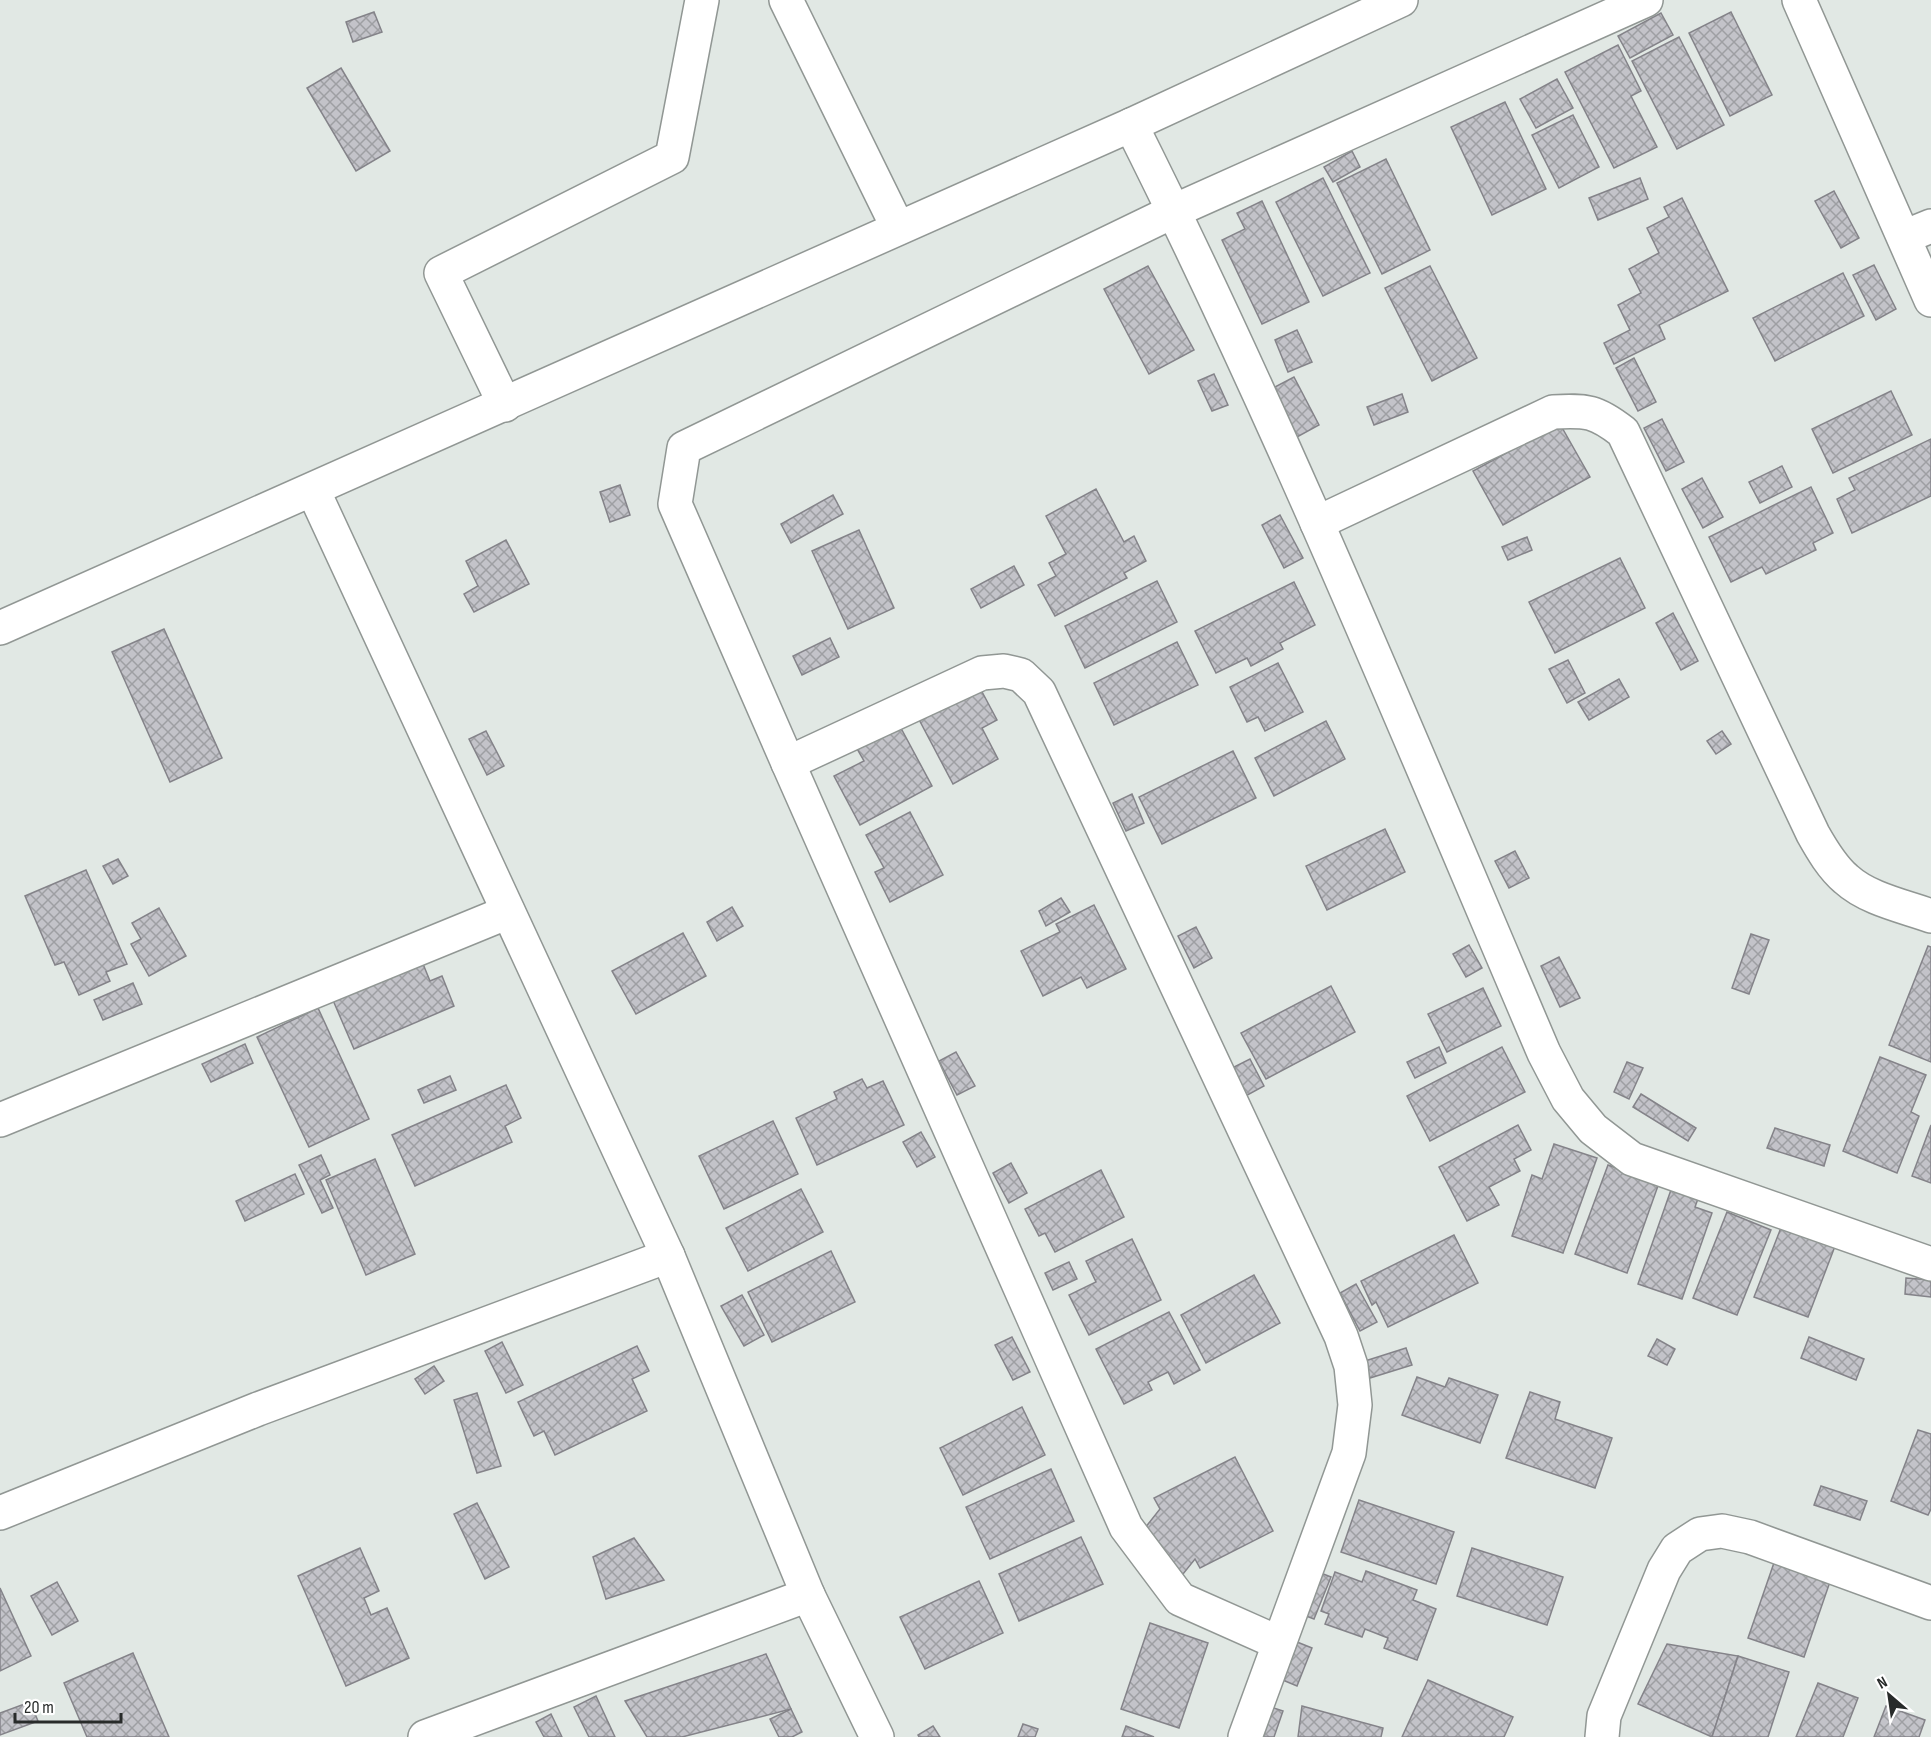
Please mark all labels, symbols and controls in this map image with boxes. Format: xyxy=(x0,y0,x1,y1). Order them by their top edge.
north arrow xyxy=(1859,1665,1919,1725)
text: N xyxy=(1874,1673,1891,1694)
scale bar xyxy=(15,1686,122,1724)
text: 20 m xyxy=(24,1697,54,1718)

